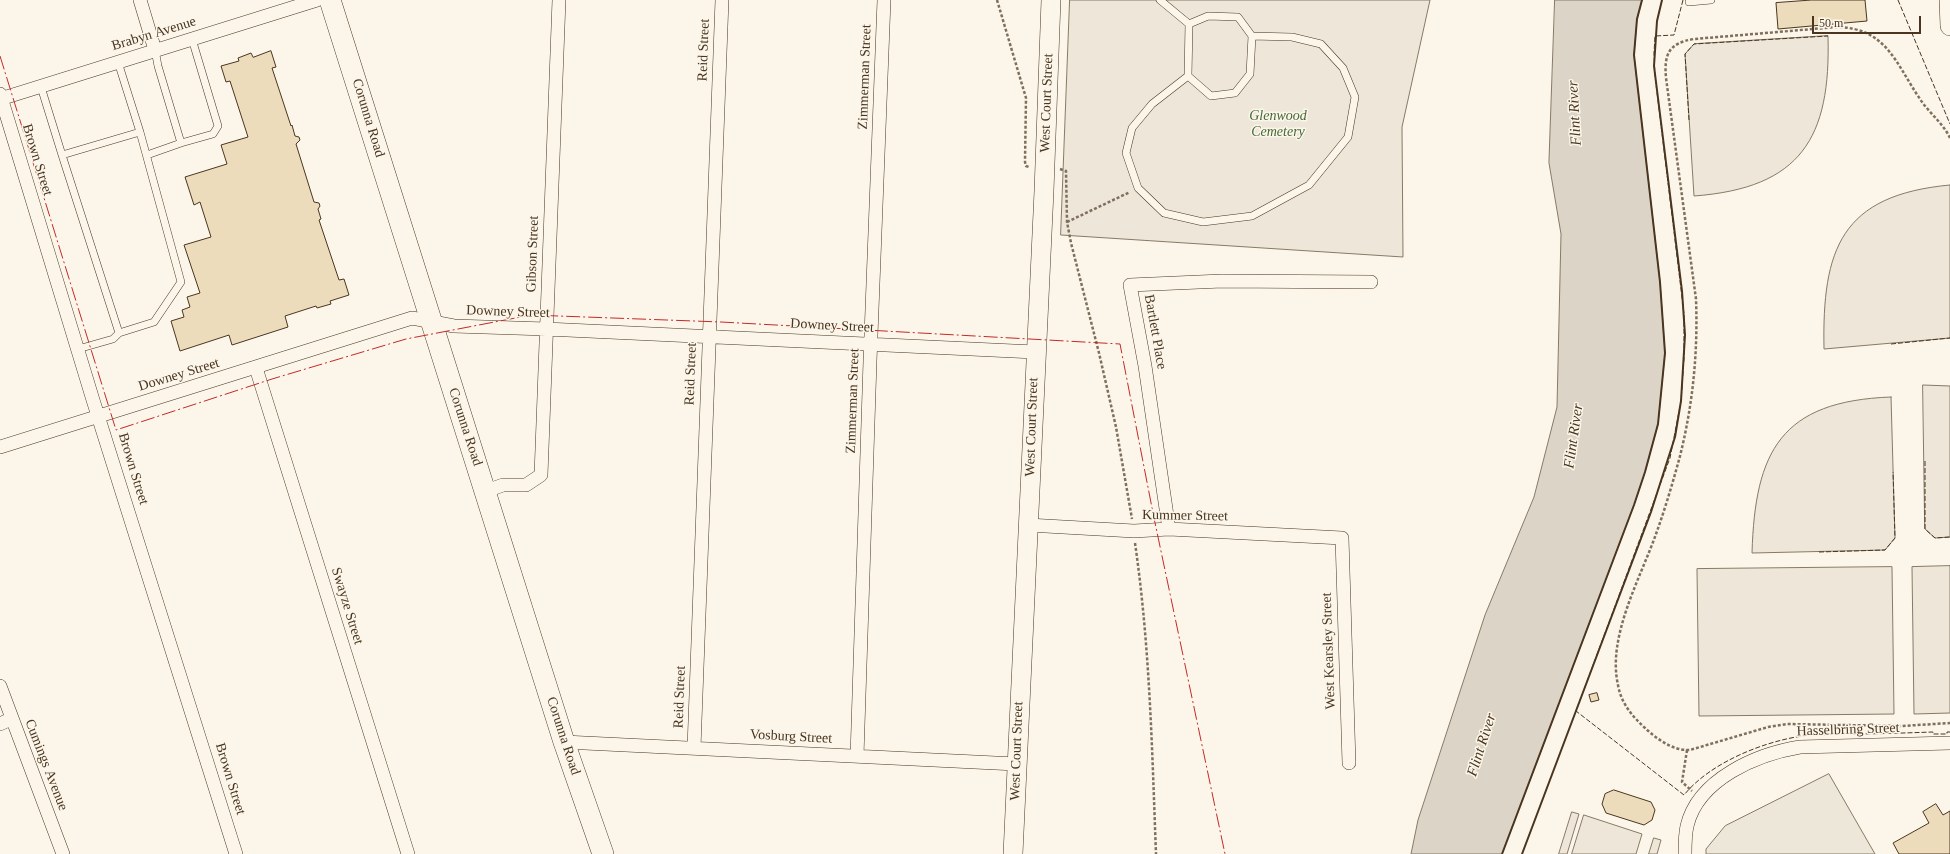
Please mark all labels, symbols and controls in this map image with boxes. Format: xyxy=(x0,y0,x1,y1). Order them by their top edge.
scale bar xyxy=(1814,8,1923,34)
street label: Brabyn Avenue xyxy=(110,13,198,55)
text: 50 m xyxy=(1819,16,1843,30)
street label: Reid Street xyxy=(695,18,713,82)
street label: Zimmerman Street xyxy=(855,24,875,130)
street label: West Court Street xyxy=(1037,53,1057,153)
street label: Corunna Road xyxy=(348,77,388,159)
water label: Flint River xyxy=(1564,80,1586,146)
park label: Glenwood Cemetery xyxy=(1249,108,1307,140)
street label: Brown Street xyxy=(18,122,56,198)
street label: Gibson Street xyxy=(523,215,543,293)
street label: Bartlett Place xyxy=(1140,293,1170,371)
street label: Downey Street xyxy=(466,302,550,322)
street label: Downey Street xyxy=(790,315,874,337)
street label: Reid Street xyxy=(682,342,700,406)
street label: Zimmerman Street xyxy=(843,348,863,454)
street label: Downey Street xyxy=(137,355,221,395)
street label: West Court Street xyxy=(1022,377,1042,477)
street label: Corunna Road xyxy=(444,386,486,468)
water label: Flint River xyxy=(1561,402,1587,470)
street label: Brown Street xyxy=(114,431,152,507)
street label: Kummer Street xyxy=(1142,507,1228,525)
street label: Swayze Street xyxy=(327,565,367,647)
street label: West Kearsley Street xyxy=(1319,592,1339,710)
street label: Reid Street xyxy=(671,665,689,729)
street label: Corunna Road xyxy=(542,695,584,777)
street label: West Court Street xyxy=(1007,701,1027,801)
water label: Flint River xyxy=(1463,711,1501,779)
street label: Cumings Avenue xyxy=(21,717,71,813)
street label: Hasselbring Street xyxy=(1796,720,1900,740)
street label: Vosburg Street xyxy=(749,726,833,748)
street label: Brown Street xyxy=(211,741,249,817)

